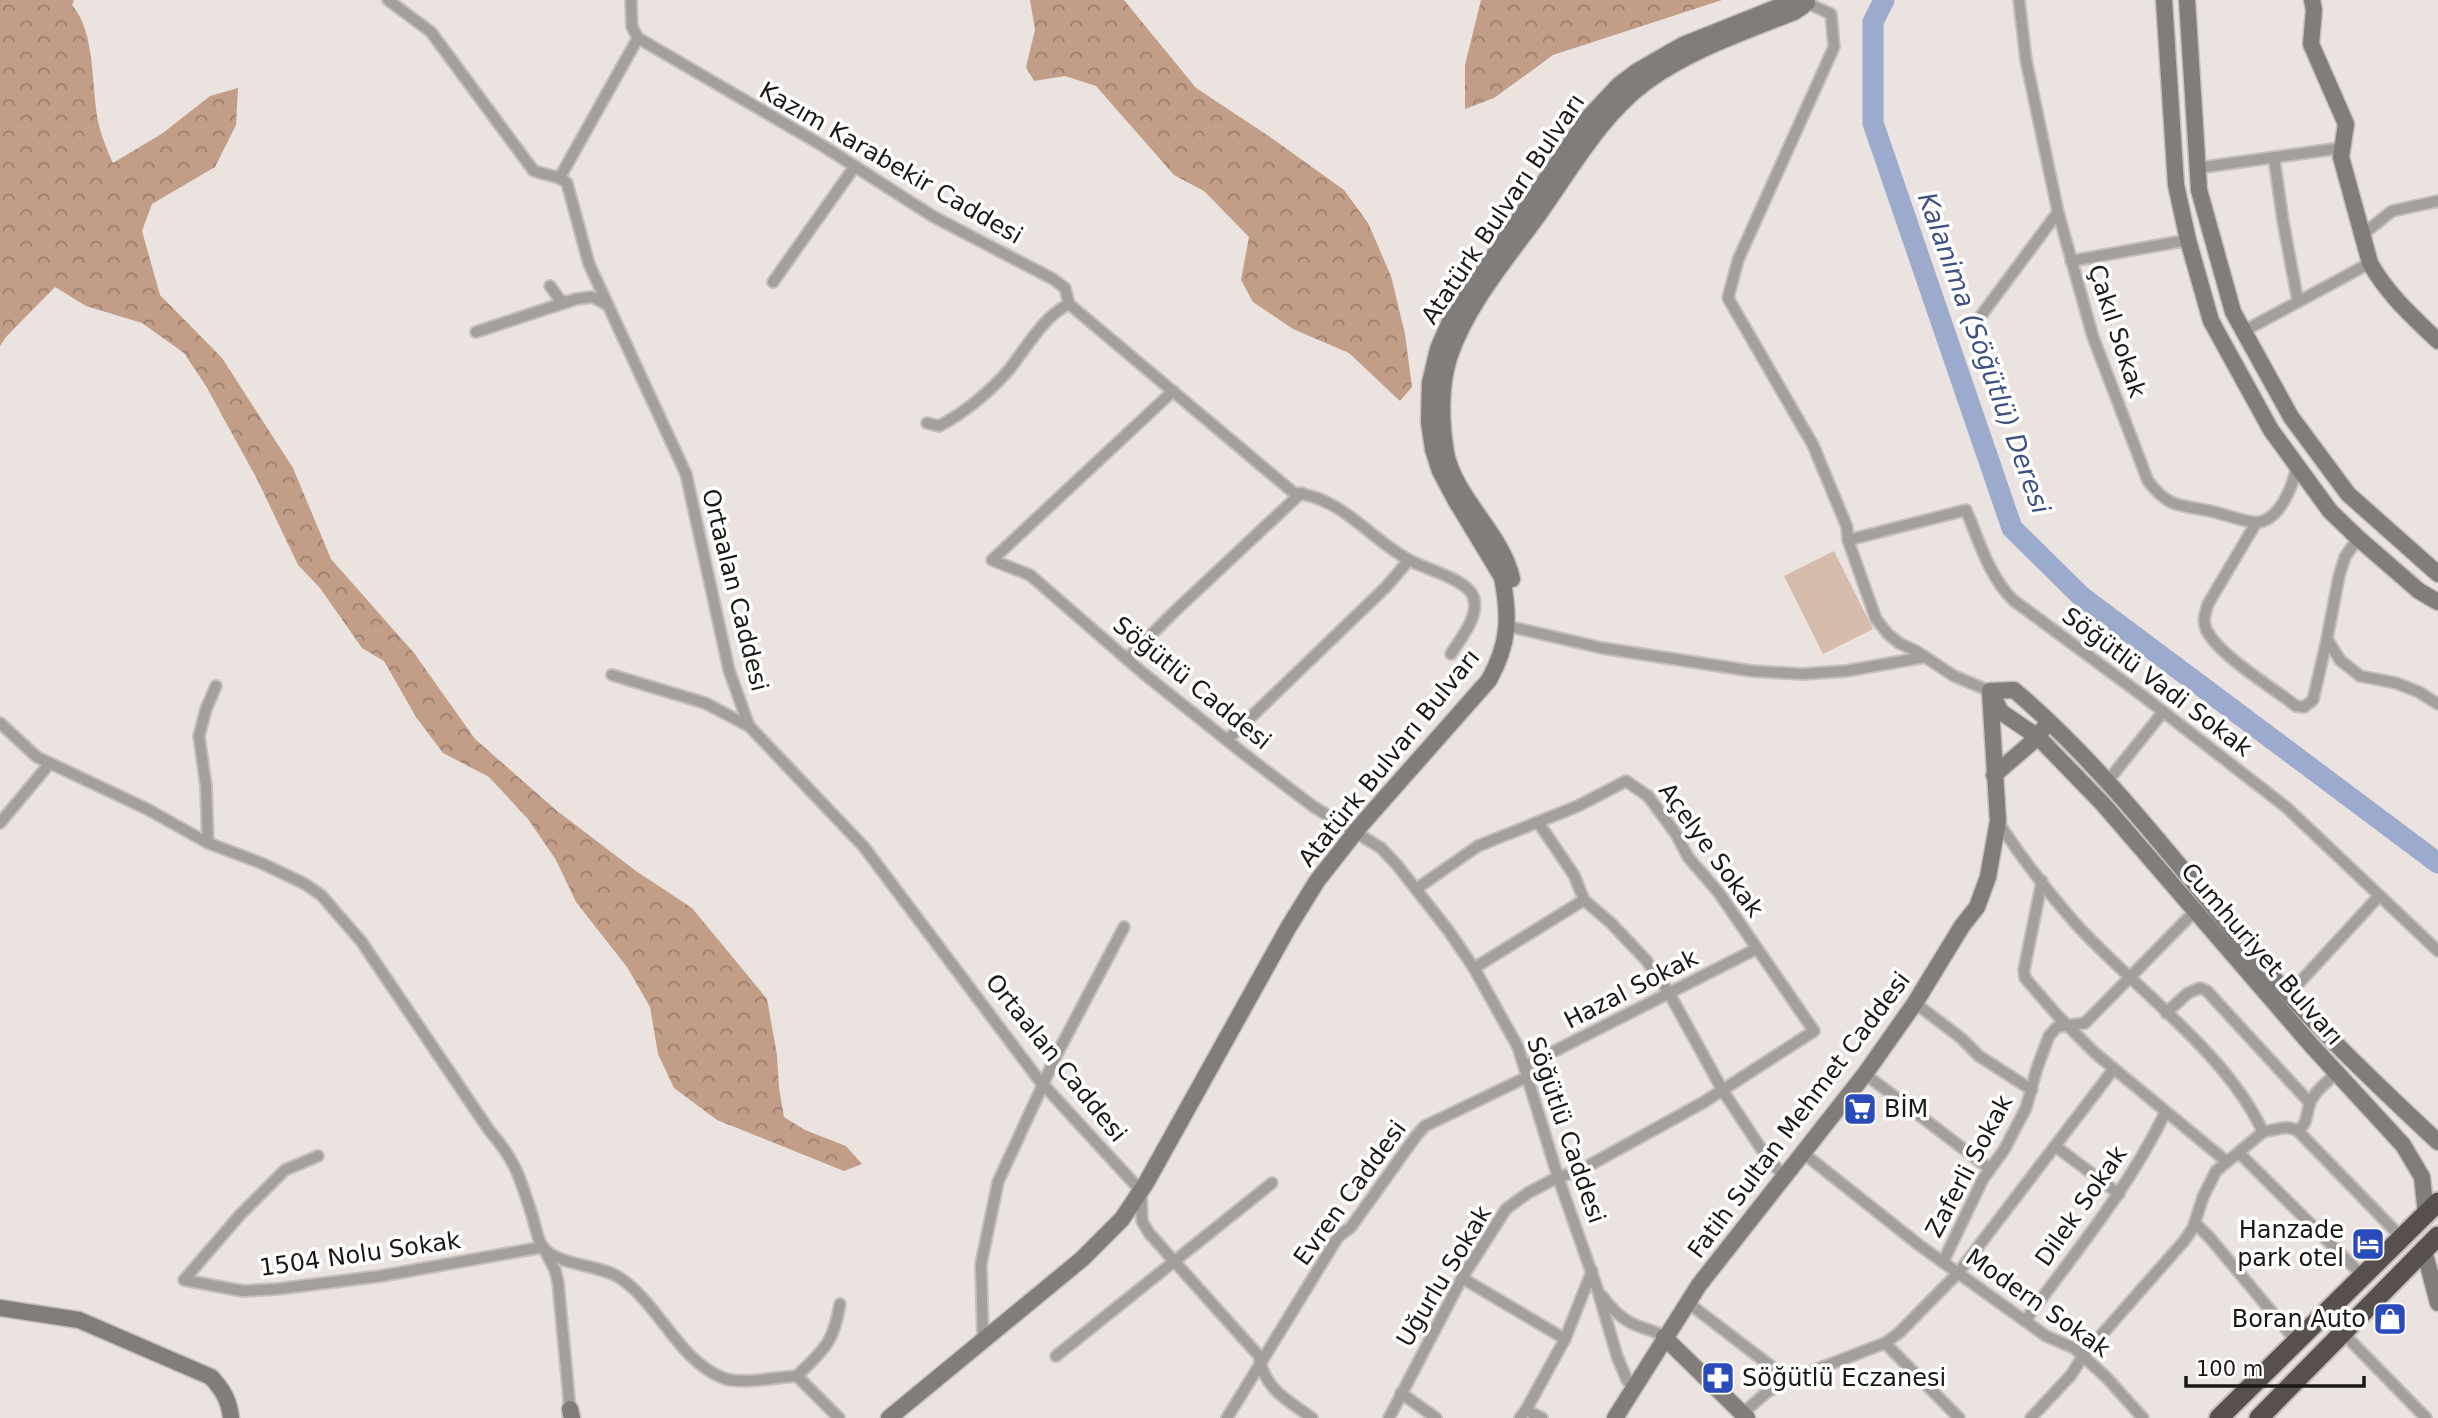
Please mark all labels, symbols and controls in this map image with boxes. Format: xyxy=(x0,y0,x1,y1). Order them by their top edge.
street label: Kazım Karabekir Caddesi xyxy=(755,76,1027,250)
street label: Atatürk Bulvarı Bulvarı xyxy=(1416,89,1590,329)
water label: Kalanima (Söğütlü) Deresi xyxy=(1912,188,2056,518)
street label: Çakıl Sokak xyxy=(2082,261,2152,401)
street label: Ortaalan Caddesi xyxy=(696,486,774,694)
street label: Söğütlü Vadi Sokak xyxy=(2057,602,2257,762)
street label: Söğütlü Caddesi xyxy=(1107,611,1277,755)
street label: Atatürk Bulvarı Bulvarı xyxy=(1293,644,1485,872)
street label: Açelye Sokak xyxy=(1653,777,1769,923)
street label: Cumhuriyet Bulvarı xyxy=(2175,857,2349,1051)
street label: Hazal Sokak xyxy=(1559,943,1703,1035)
street label: Fatih Sultan Mehmet Caddesi xyxy=(1682,966,1916,1264)
street label: Ortaalan Caddesi xyxy=(980,968,1132,1148)
street label: Söğütlü Caddesi xyxy=(1521,1033,1611,1227)
supermarket icon: BİM xyxy=(1841,1090,1879,1128)
street label: Zaferli Sokak xyxy=(1920,1090,2018,1242)
place label: BİM xyxy=(1884,1094,1928,1123)
street label: Evren Caddesi xyxy=(1288,1115,1412,1271)
street label: Dilek Sokak xyxy=(2029,1141,2133,1271)
street label: Uğurlu Sokak xyxy=(1391,1200,1497,1352)
place label: Hanzade park otel xyxy=(2237,1216,2344,1272)
hotel icon: Hanzade park otel xyxy=(2349,1225,2387,1263)
street label: 1504 Nolu Sokak xyxy=(258,1226,462,1282)
street label: Modern Sokak xyxy=(1960,1243,2116,1363)
shop icon: Boran Auto xyxy=(2371,1300,2409,1338)
place label: Boran Auto xyxy=(2232,1305,2366,1333)
scale bar xyxy=(2186,1344,2364,1388)
text: 100 m xyxy=(2196,1357,2263,1381)
pharmacy icon: Söğütlü Eczanesi xyxy=(1699,1359,1737,1397)
place label: Söğütlü Eczanesi xyxy=(1742,1364,1946,1392)

